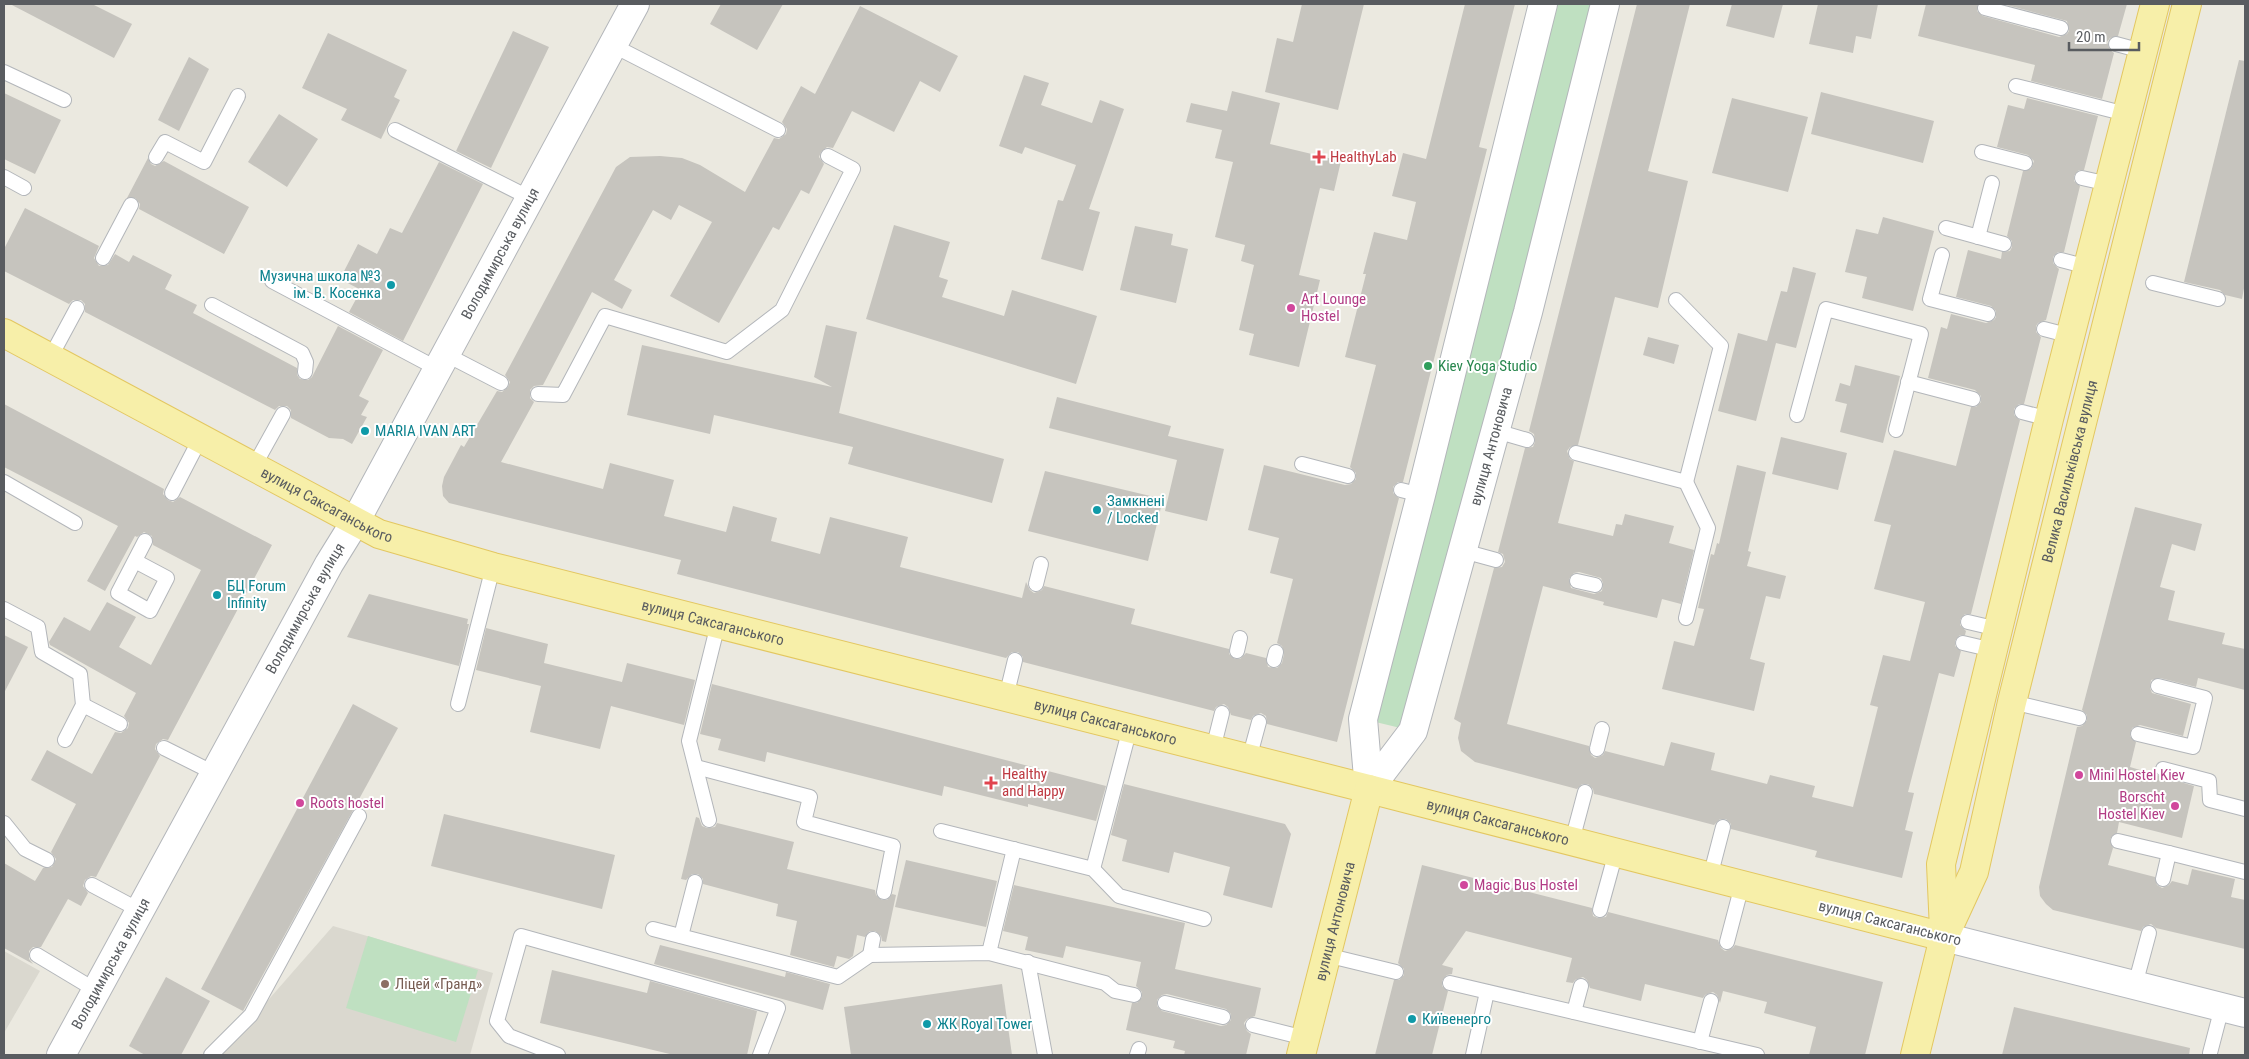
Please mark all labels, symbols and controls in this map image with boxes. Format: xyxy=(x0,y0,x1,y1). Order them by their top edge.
scale bar xyxy=(2069,20,2139,52)
text: 20 m xyxy=(2076,28,2106,46)
place label: HealthyLab xyxy=(1330,148,1397,166)
marker: HealthyLab xyxy=(1312,150,1326,164)
street label: Володимирська вулиця xyxy=(457,185,543,322)
place label: Музична школа №3 ім. В. Косенка xyxy=(260,267,381,302)
marker: Музична школа №3 ім. В. Косенка xyxy=(385,279,397,291)
place label: Art Lounge Hostel xyxy=(1301,290,1366,325)
marker: Art Lounge Hostel xyxy=(1285,302,1297,314)
place label: Kiev Yoga Studio xyxy=(1438,357,1537,375)
marker: Kiev Yoga Studio xyxy=(1422,360,1434,372)
street label: Велика Васильківська вулиця xyxy=(2038,378,2101,564)
street label: вулиця Антоновича xyxy=(1466,385,1516,508)
place label: MARIA IVAN ART xyxy=(375,422,476,440)
marker: MARIA IVAN ART xyxy=(359,425,371,437)
street label: вулиця Саксаганського xyxy=(258,463,395,546)
place label: Замкнені / Locked xyxy=(1107,492,1165,527)
marker: Замкнені / Locked xyxy=(1091,504,1103,516)
street label: Володимирська вулиця xyxy=(262,540,349,677)
place label: БЦ Forum Infinity xyxy=(227,577,286,612)
marker: БЦ Forum Infinity xyxy=(211,589,223,601)
street label: вулиця Саксаганського xyxy=(640,596,786,649)
street label: вулиця Саксаганського xyxy=(1032,696,1179,749)
place label: Healthy and Happy xyxy=(1002,765,1065,800)
place label: Mini Hostel Kiev xyxy=(2089,766,2186,784)
marker: Mini Hostel Kiev xyxy=(2073,769,2085,781)
marker: Healthy and Happy xyxy=(984,776,998,790)
place label: Borscht Hostel Kiev xyxy=(2098,788,2166,823)
place label: Roots hostel xyxy=(310,794,384,812)
street label: вулиця Саксаганського xyxy=(1425,795,1571,849)
marker: Roots hostel xyxy=(294,797,306,809)
marker: Borscht Hostel Kiev xyxy=(2169,800,2181,812)
street label: вулиця Антоновича xyxy=(1311,860,1359,983)
place label: Magic Bus Hostel xyxy=(1474,876,1578,894)
marker: Magic Bus Hostel xyxy=(1458,879,1470,891)
street label: Володимирська вулиця xyxy=(68,895,154,1032)
street label: вулиця Саксаганського xyxy=(1817,897,1963,949)
place label: Ліцей «Гранд» xyxy=(395,975,482,993)
marker: Ліцей «Гранд» xyxy=(379,978,391,990)
place label: Київенерго xyxy=(1422,1010,1491,1028)
marker: Київенерго xyxy=(1406,1013,1418,1025)
place label: ЖК Royal Tower xyxy=(937,1015,1032,1033)
marker: ЖК Royal Tower xyxy=(921,1018,933,1030)

